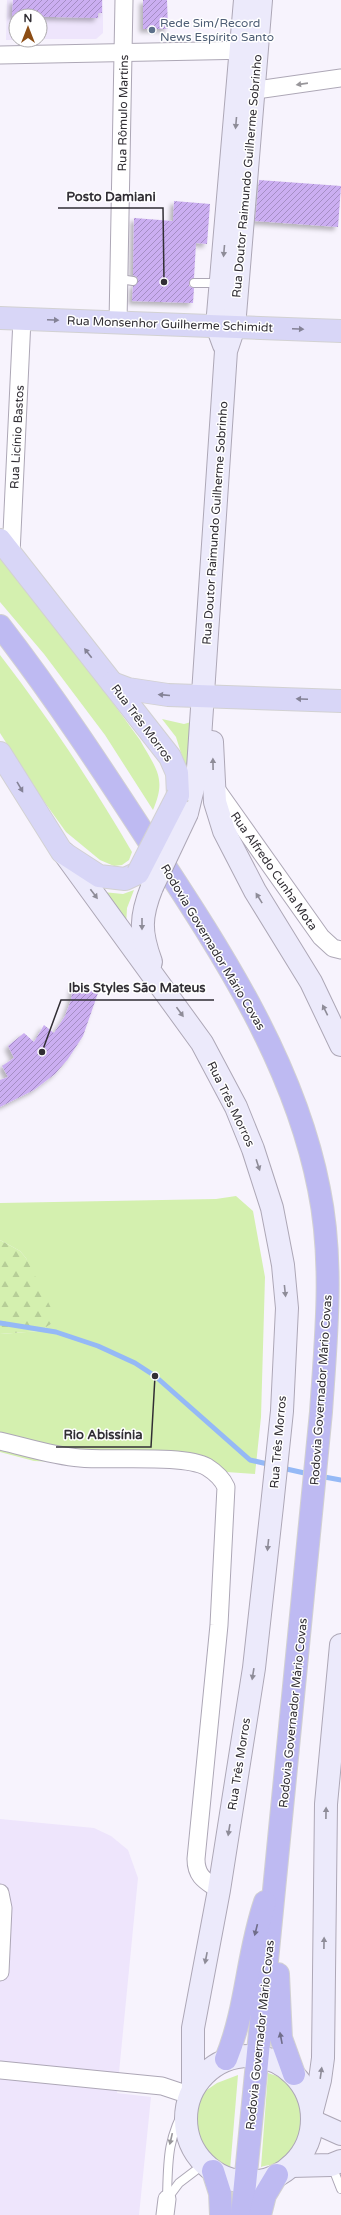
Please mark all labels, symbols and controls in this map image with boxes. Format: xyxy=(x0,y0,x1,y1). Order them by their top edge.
north arrow xyxy=(8,8,48,48)
text: N xyxy=(24,12,32,25)
place label: Rede Sim/Record News Espírito Santo xyxy=(160,16,274,44)
marker: Rede Sim/Record News Espírito Santo xyxy=(147,25,157,35)
street label: Rua Rômulo Martins xyxy=(115,54,131,172)
street label: Rua Doutor Raimundo Guilherme Sobrinho xyxy=(229,54,265,298)
one-way arrow xyxy=(296,81,308,87)
one-way arrow xyxy=(232,117,239,129)
callout: Posto Damiani xyxy=(58,183,163,208)
text: Posto Damiani xyxy=(66,189,156,205)
one-way arrow xyxy=(221,245,227,257)
street label: Rua Monsenhor Guilherme Schimidt xyxy=(67,313,274,335)
one-way arrow xyxy=(47,317,60,323)
one-way arrow xyxy=(292,326,305,332)
street label: Rua Licínio Bastos xyxy=(7,384,27,489)
street label: Rua Doutor Raimundo Guilherme Sobrinho xyxy=(199,401,231,645)
one-way arrow xyxy=(84,647,92,658)
street label: Rua Três Morros xyxy=(108,682,176,765)
one-way arrow xyxy=(158,692,170,698)
one-way arrow xyxy=(295,696,308,702)
one-way arrow xyxy=(209,758,216,770)
one-way arrow xyxy=(16,781,23,793)
street label: Rua Alfredo Cunha Mota xyxy=(228,809,320,933)
street label: Rodovia Governador Mário Covas xyxy=(158,862,268,1033)
one-way arrow xyxy=(90,889,98,900)
one-way arrow xyxy=(255,893,263,903)
one-way arrow xyxy=(139,918,145,931)
callout: Ibis Styles São Mateus xyxy=(61,975,214,1000)
text: Ibis Styles São Mateus xyxy=(68,980,206,996)
one-way arrow xyxy=(322,1004,328,1015)
one-way arrow xyxy=(176,1007,184,1017)
street label: Rua Três Morros xyxy=(204,1059,258,1149)
one-way arrow xyxy=(255,1159,261,1171)
one-way arrow xyxy=(282,1285,289,1297)
street label: Rodovia Governador Mário Covas xyxy=(307,1294,335,1486)
street label: Rua Três Morros xyxy=(267,1395,289,1489)
callout: Rio Abissínia xyxy=(56,1422,151,1447)
text: Rio Abissínia xyxy=(63,1427,143,1443)
one-way arrow xyxy=(265,1539,271,1551)
street label: Rodovia Governador Mário Covas xyxy=(276,1617,310,1809)
one-way arrow xyxy=(250,1668,256,1680)
street label: Rua Três Morros xyxy=(225,1717,253,1811)
one-way arrow xyxy=(322,1807,329,1819)
one-way arrow xyxy=(226,1824,232,1836)
one-way arrow xyxy=(253,1924,259,1936)
one-way arrow xyxy=(321,1936,327,1949)
street label: Rodovia Governador Mário Covas xyxy=(243,1939,277,2131)
one-way arrow xyxy=(203,1952,209,1965)
one-way arrow xyxy=(278,2031,284,2044)
one-way arrow xyxy=(318,2067,324,2079)
one-way arrow xyxy=(168,2133,174,2145)

